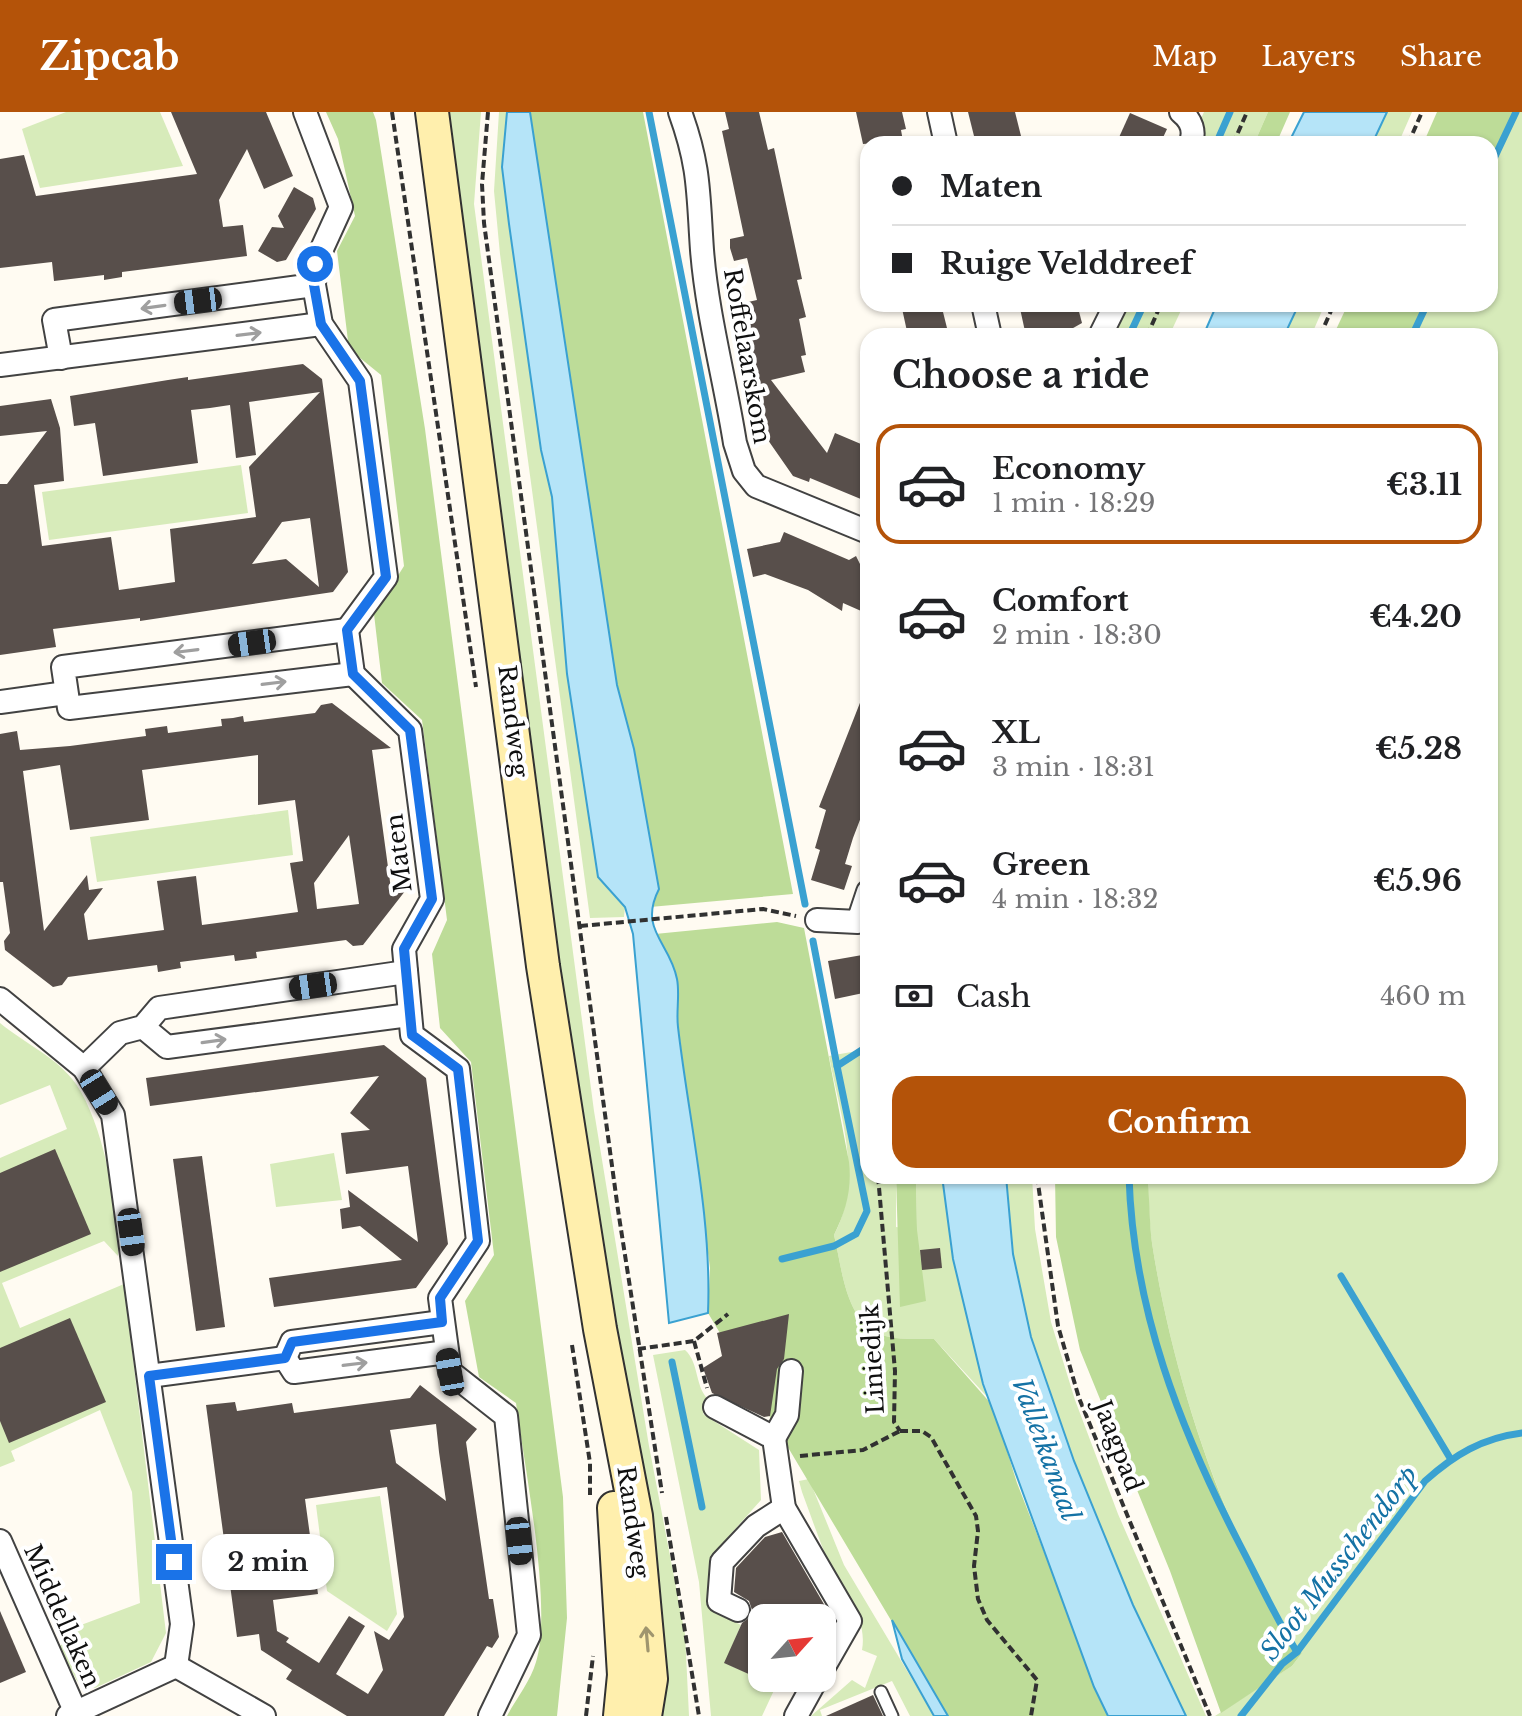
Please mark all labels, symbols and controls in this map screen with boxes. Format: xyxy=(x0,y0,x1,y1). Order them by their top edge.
text: Zipcab xyxy=(40,33,179,80)
text: Map xyxy=(1152,39,1217,74)
text: Layers xyxy=(1261,39,1356,74)
text: Share xyxy=(1400,39,1482,74)
text: Maten xyxy=(940,168,1042,205)
text: Ruige Velddreef xyxy=(940,245,1193,282)
route start xyxy=(297,246,333,282)
street label: Roffelaarskom xyxy=(718,266,777,446)
car xyxy=(173,286,223,316)
one-way arrow xyxy=(141,300,166,315)
one-way arrow xyxy=(235,326,262,341)
text: Choose a ride xyxy=(892,353,1149,398)
icon: car xyxy=(896,448,968,520)
text: Economy xyxy=(992,450,1145,487)
text: €3.11 xyxy=(1386,466,1462,503)
text: 1 min · 18:29 xyxy=(992,487,1156,519)
icon: car xyxy=(896,580,968,652)
text: Comfort xyxy=(992,582,1129,619)
text: €4.20 xyxy=(1369,598,1462,635)
text: 2 min · 18:30 xyxy=(992,619,1162,651)
car xyxy=(227,628,277,658)
one-way arrow xyxy=(174,644,199,659)
street label: Randweg xyxy=(492,663,535,779)
one-way arrow xyxy=(261,675,286,690)
icon: car xyxy=(896,712,968,784)
text: XL xyxy=(992,714,1040,751)
text: €5.28 xyxy=(1375,730,1462,767)
text: 3 min · 18:31 xyxy=(992,751,1155,783)
street label: Maten xyxy=(379,812,418,894)
icon: car xyxy=(896,844,968,916)
text: Green xyxy=(992,846,1090,883)
text: €5.96 xyxy=(1373,862,1462,899)
text: 4 min · 18:32 xyxy=(992,883,1158,915)
car xyxy=(288,971,338,1001)
icon: cash xyxy=(892,974,936,1018)
text: Cash xyxy=(956,978,1031,1015)
text: 460 m xyxy=(1380,980,1466,1012)
one-way arrow xyxy=(201,1033,226,1048)
car xyxy=(76,1065,122,1119)
button: Confirm xyxy=(892,1076,1466,1168)
car xyxy=(116,1207,146,1257)
street label: Liniedijk xyxy=(855,1303,890,1415)
car xyxy=(434,1346,466,1398)
one-way arrow xyxy=(341,1356,367,1371)
water label: Valleikanaal xyxy=(1005,1373,1087,1526)
street label: Jaagpad xyxy=(1087,1393,1149,1496)
water label: Sloot Musschendorp xyxy=(1253,1459,1425,1667)
street label: Randweg xyxy=(611,1464,656,1580)
car xyxy=(505,1516,533,1566)
callout: 2 min xyxy=(202,1534,334,1590)
street label: Middellaken xyxy=(18,1540,107,1692)
route end xyxy=(156,1544,192,1580)
text: 2 min xyxy=(228,1546,308,1578)
north arrow xyxy=(748,1604,836,1692)
map controls xyxy=(748,1604,836,1692)
one-way arrow xyxy=(639,1626,654,1653)

